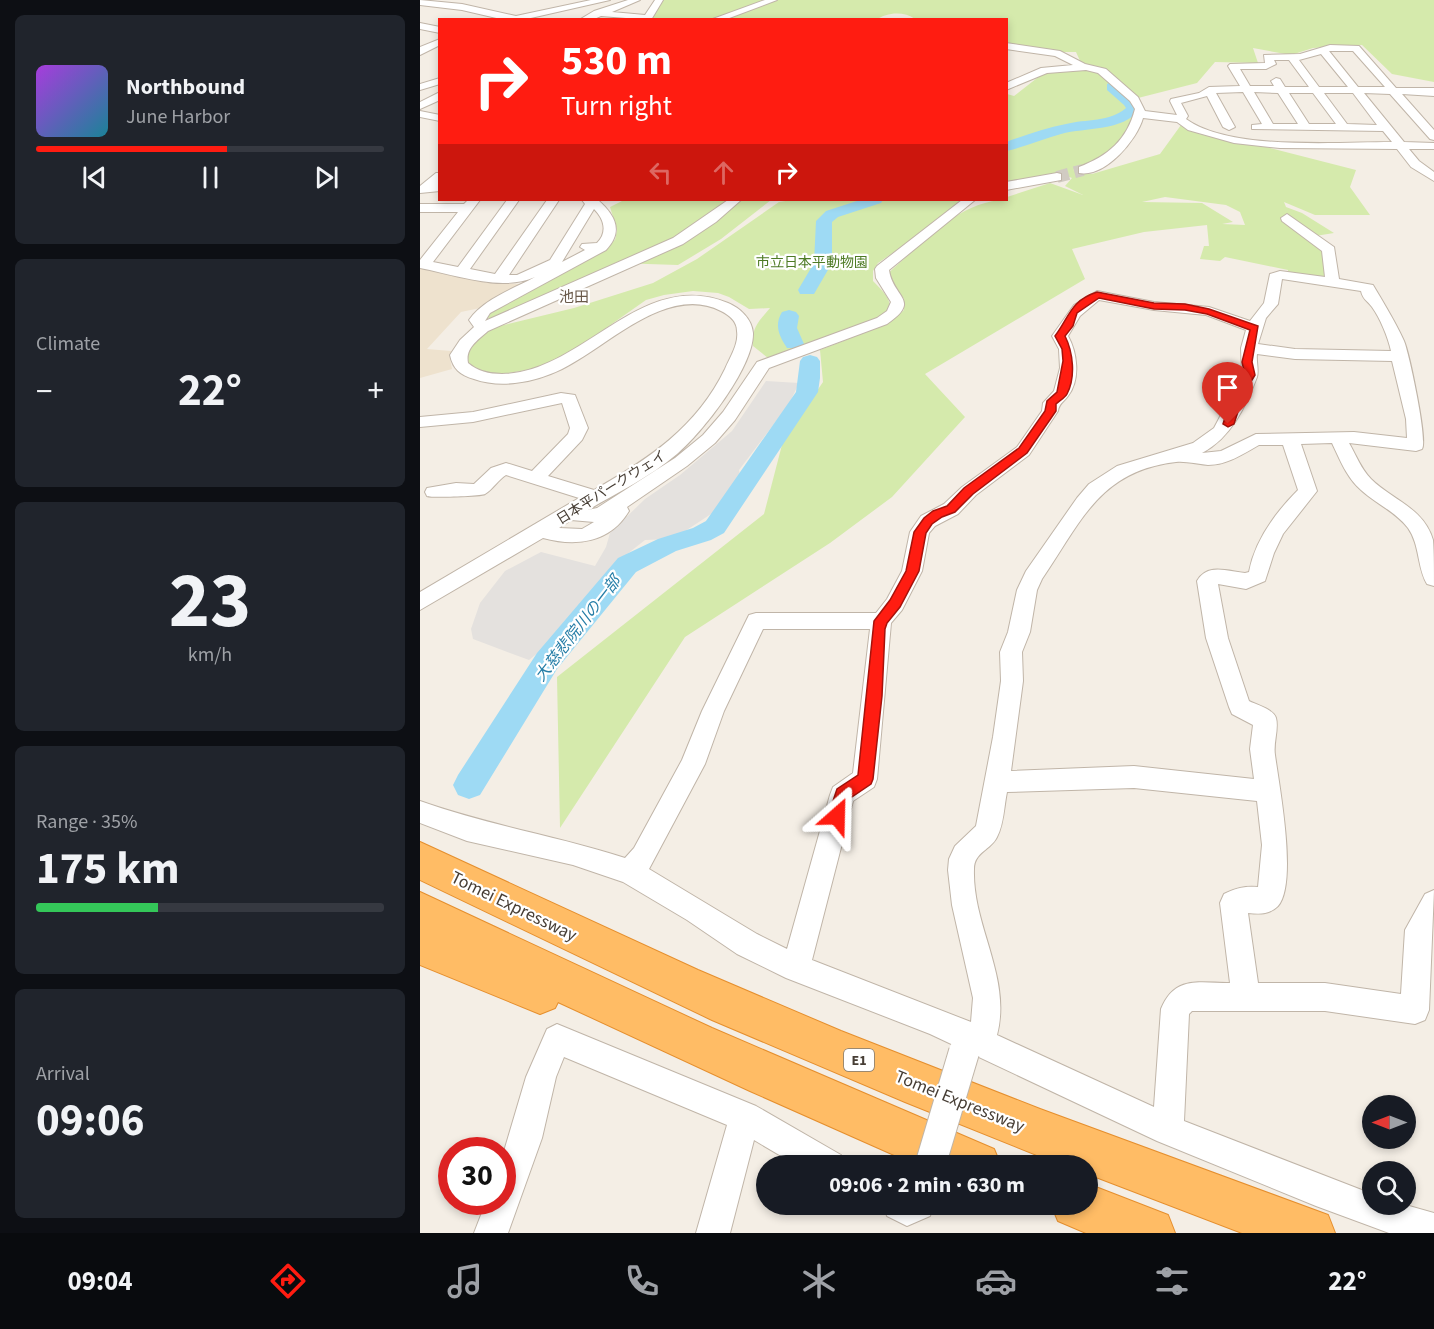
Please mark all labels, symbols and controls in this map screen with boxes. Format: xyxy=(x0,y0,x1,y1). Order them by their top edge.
text: 530 m xyxy=(561,31,672,91)
icon: right xyxy=(462,42,540,120)
text: Northbound xyxy=(126,71,245,103)
text: Turn right xyxy=(561,87,672,126)
text: June Harbor xyxy=(126,103,230,131)
icon: left xyxy=(644,156,677,189)
icon: ahead xyxy=(707,156,740,189)
icon: right xyxy=(770,156,803,189)
icon: previous xyxy=(78,161,111,194)
icon: pause xyxy=(194,161,227,194)
icon: next xyxy=(310,161,343,194)
park label: 市立日本平動物園 xyxy=(756,253,868,273)
district label: 池田 xyxy=(559,287,589,308)
text: Climate xyxy=(36,330,100,358)
text: 22° xyxy=(178,359,242,423)
pin xyxy=(1202,362,1253,424)
text: − xyxy=(36,368,52,415)
text: + xyxy=(368,368,384,415)
icon: arrive xyxy=(1211,371,1244,404)
street label: 日本平パークウェイ xyxy=(553,446,670,530)
text: 23 xyxy=(169,546,251,657)
water label: 大慈悲院川の一部 xyxy=(530,569,628,686)
text: km/h xyxy=(188,641,232,669)
position arrow xyxy=(805,784,869,848)
text: Range · 35% xyxy=(36,808,137,836)
text: 175 km xyxy=(36,837,180,901)
street label: Tomei Expressway xyxy=(447,865,582,948)
road number: E1 xyxy=(844,1049,874,1071)
text: Arrival xyxy=(36,1060,90,1088)
street label: Tomei Expressway xyxy=(891,1064,1029,1139)
text: 09:06 xyxy=(36,1089,145,1153)
north arrow xyxy=(1362,1095,1416,1149)
map controls xyxy=(1362,1095,1416,1215)
speed limit sign: 30 xyxy=(438,1137,516,1215)
button: search xyxy=(1362,1161,1416,1215)
text: 09:06 · 2 min · 630 m xyxy=(829,1169,1025,1201)
icon: directions xyxy=(267,1260,309,1302)
icon: music xyxy=(444,1260,486,1302)
icon: phone xyxy=(621,1260,663,1302)
icon: climate xyxy=(798,1260,840,1302)
icon: car xyxy=(975,1260,1017,1302)
icon: filters xyxy=(1151,1260,1193,1302)
text: 09:04 xyxy=(67,1262,133,1301)
text: 22° xyxy=(1328,1262,1367,1301)

